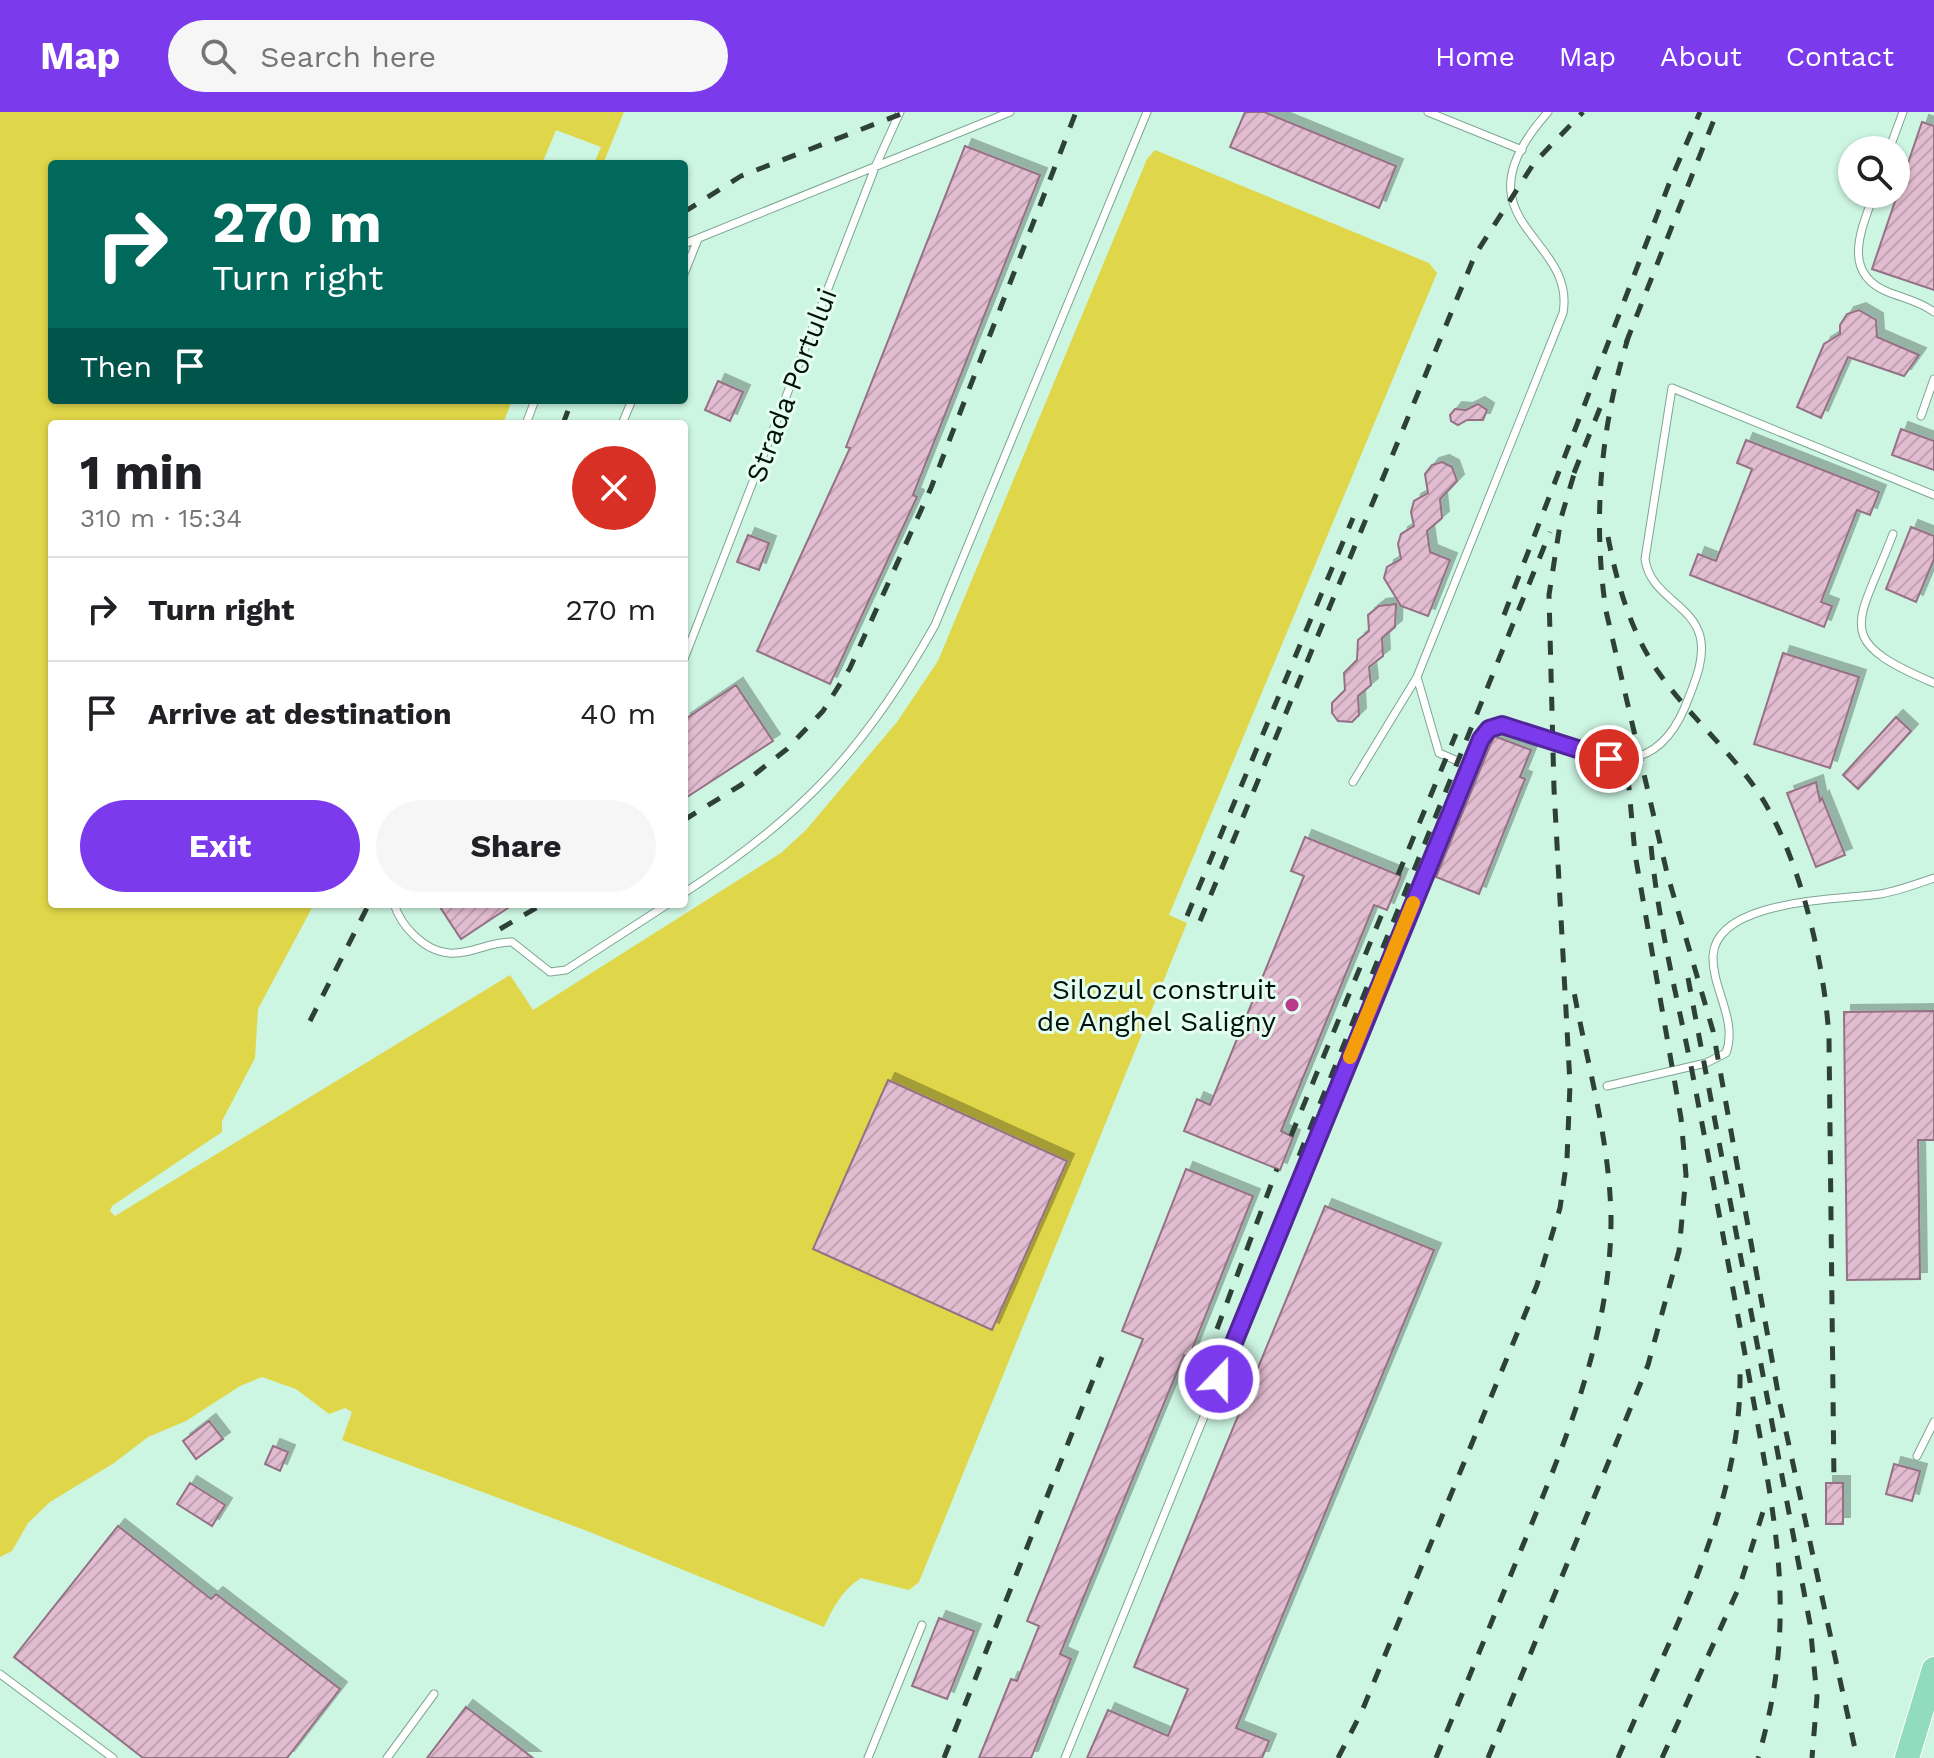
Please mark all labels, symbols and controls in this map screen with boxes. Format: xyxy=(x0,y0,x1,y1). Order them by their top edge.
search box xyxy=(168,20,728,92)
text: Map xyxy=(40,34,120,78)
icon: search xyxy=(196,34,240,78)
text: Search here xyxy=(260,39,436,74)
text: Home xyxy=(1435,40,1515,73)
text: Map xyxy=(1559,40,1616,73)
text: About xyxy=(1660,40,1742,73)
text: Contact xyxy=(1786,40,1894,73)
map controls xyxy=(1838,136,1910,208)
button: search xyxy=(1838,136,1910,208)
text: 270 m xyxy=(212,190,382,256)
icon: right xyxy=(80,192,184,296)
text: Turn right xyxy=(212,257,383,299)
street label: Strada Portului xyxy=(739,283,844,487)
icon: arrive xyxy=(168,344,212,388)
text: Then xyxy=(80,349,152,384)
text: 1 min xyxy=(80,444,203,501)
button: close xyxy=(572,446,656,530)
text: 310 m · 15:34 xyxy=(80,503,242,533)
icon: right xyxy=(80,587,124,631)
text: Turn right xyxy=(148,592,294,627)
text: 270 m xyxy=(565,592,656,627)
icon: arrive xyxy=(80,691,124,735)
text: Arrive at destination xyxy=(148,696,452,731)
text: 40 m xyxy=(580,696,656,731)
pin xyxy=(1575,725,1643,793)
icon: arrive xyxy=(1587,737,1631,781)
button: Exit xyxy=(80,800,360,892)
button: Share xyxy=(376,800,656,892)
place label: Silozul construit de Anghel Saligny xyxy=(1037,973,1277,1038)
marker: Silozul construit de Anghel Saligny xyxy=(1283,996,1301,1014)
position arrow xyxy=(1177,1337,1261,1421)

